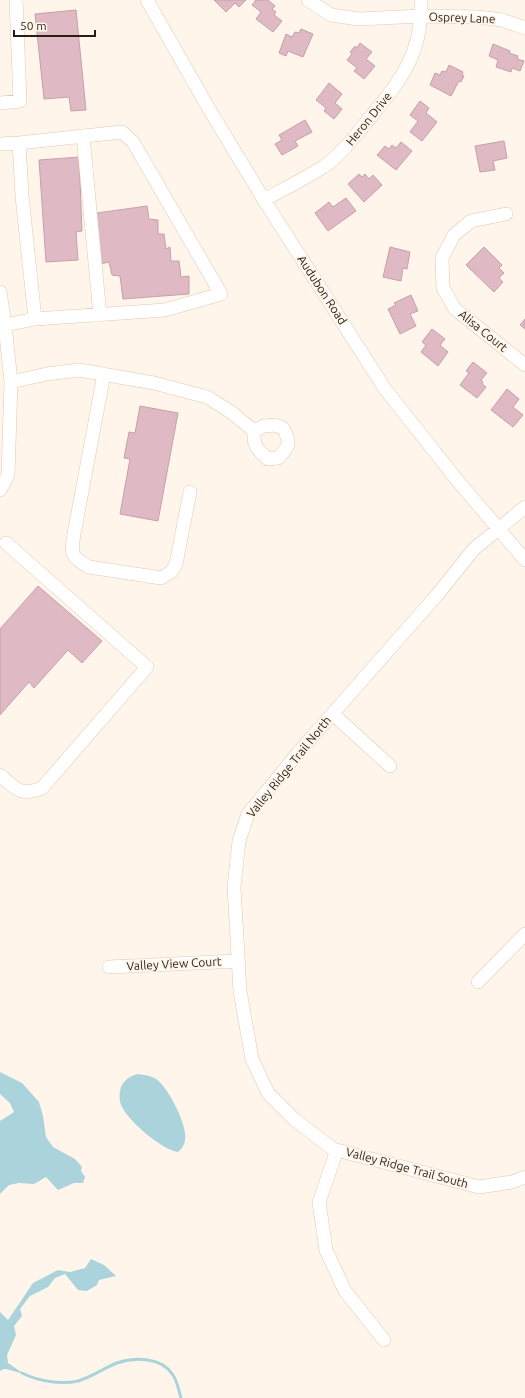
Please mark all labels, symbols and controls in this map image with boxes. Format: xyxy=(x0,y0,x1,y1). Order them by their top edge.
street label: Osprey Lane xyxy=(428,10,496,25)
scale bar xyxy=(14,12,95,38)
text: 50 m xyxy=(20,19,47,32)
street label: Heron Drive xyxy=(343,90,394,148)
street label: Audubon Road xyxy=(295,253,350,327)
street label: Alisa Court xyxy=(457,307,510,354)
street label: Valley Ridge Trail North xyxy=(244,714,333,820)
street label: Valley View Court xyxy=(126,955,222,972)
street label: Valley Ridge Trail South xyxy=(344,1145,470,1190)

